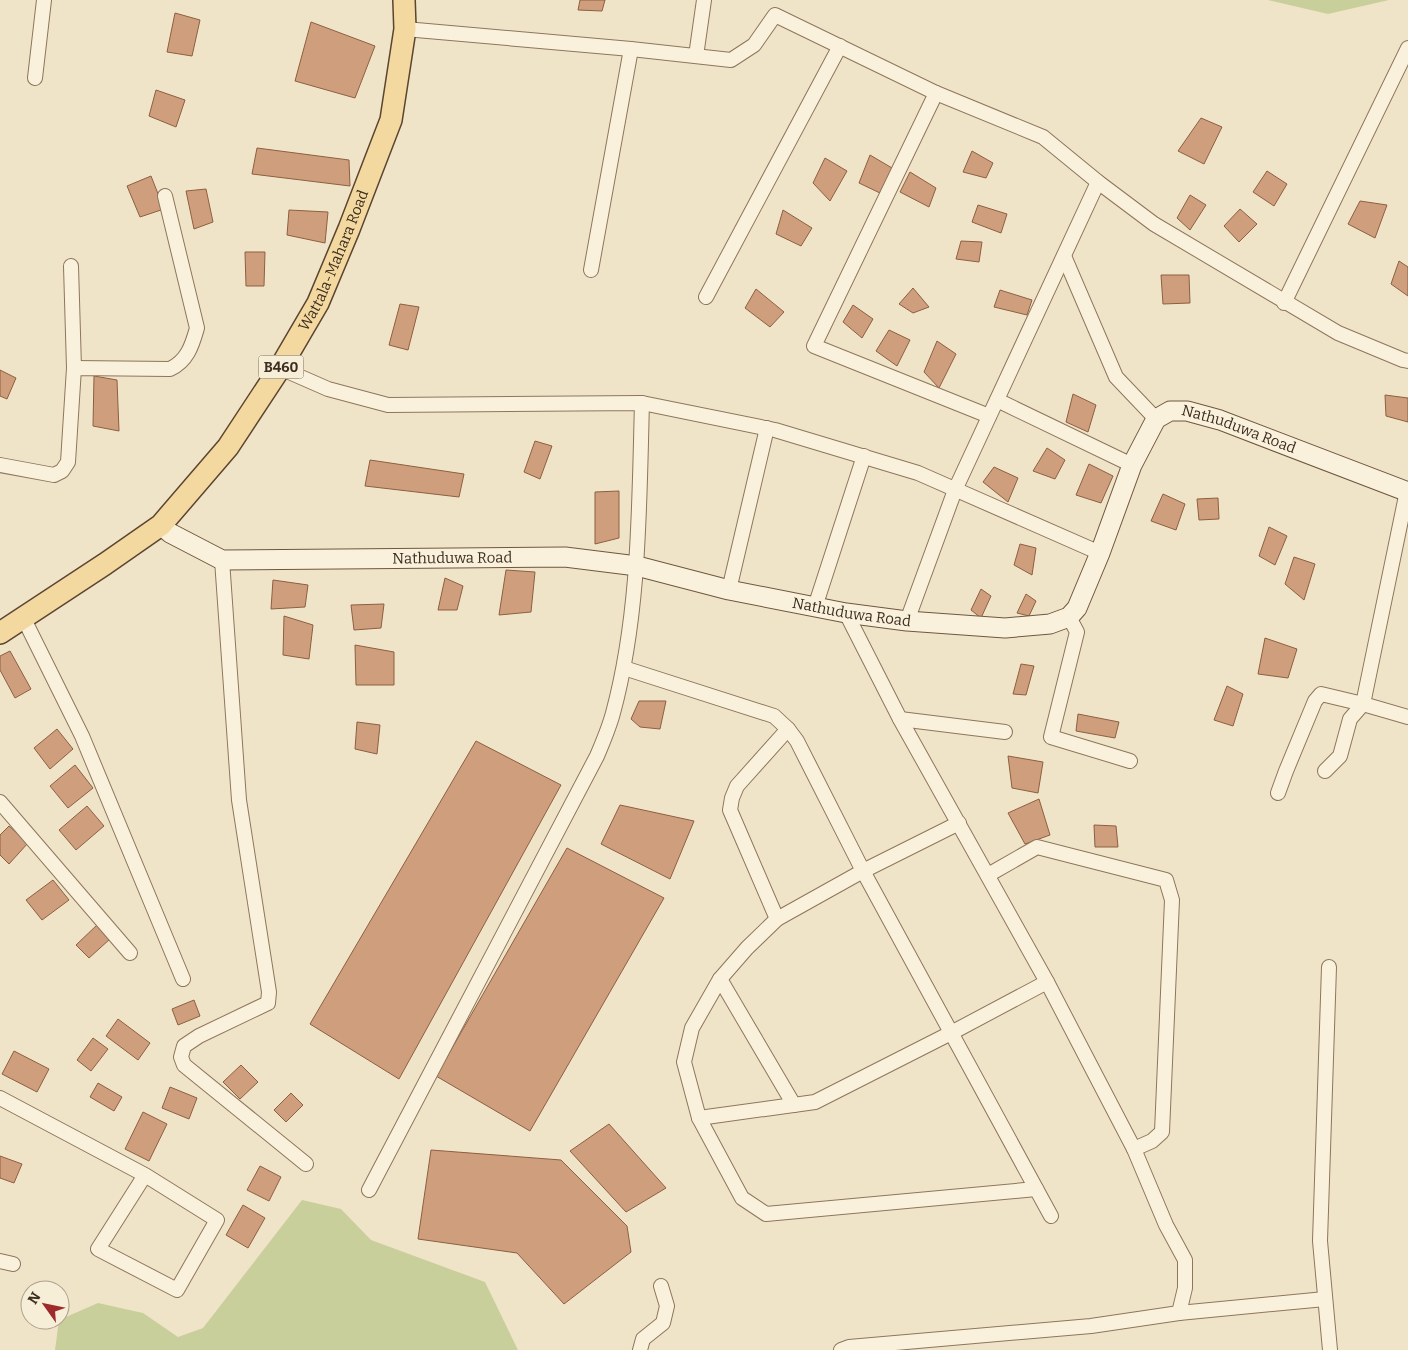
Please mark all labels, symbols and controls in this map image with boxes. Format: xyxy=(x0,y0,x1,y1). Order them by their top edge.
street label: Wattala-Mahara Road xyxy=(295,187,372,334)
road number: B460 xyxy=(258,356,304,378)
street label: Nathuduwa Road xyxy=(1180,401,1299,457)
street label: Nathuduwa Road xyxy=(392,548,513,568)
street label: Nathuduwa Road xyxy=(791,594,912,630)
north arrow xyxy=(20,1280,70,1330)
text: N xyxy=(24,1289,45,1307)

